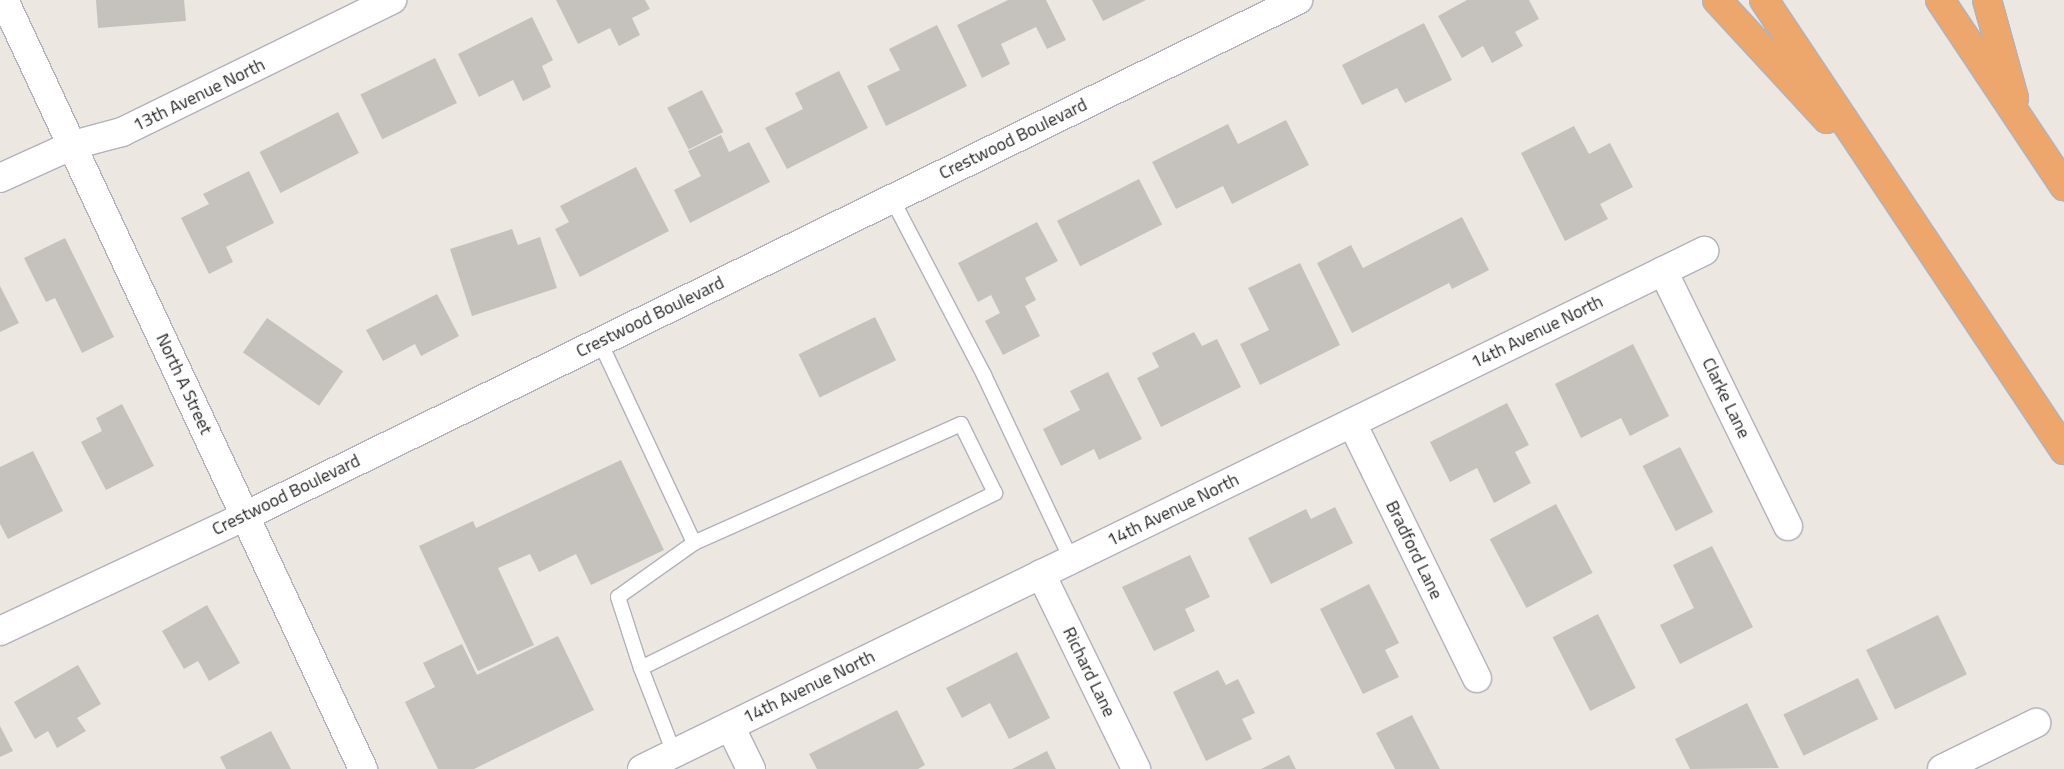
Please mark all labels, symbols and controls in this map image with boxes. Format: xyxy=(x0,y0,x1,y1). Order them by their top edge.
street label: 13th Avenue North xyxy=(129,54,269,136)
street label: Crestwood Boulevard xyxy=(935,94,1091,184)
street label: Crestwood Boulevard xyxy=(572,272,728,362)
street label: 14th Avenue North xyxy=(1467,291,1607,373)
street label: North A Street xyxy=(151,330,217,438)
street label: Clarke Lane xyxy=(1697,354,1755,442)
street label: Crestwood Boulevard xyxy=(208,450,364,540)
street label: 14th Avenue North xyxy=(1103,469,1243,551)
street label: Bradford Lane xyxy=(1381,497,1447,603)
street label: Richard Lane xyxy=(1058,623,1120,721)
street label: 14th Avenue North xyxy=(739,646,879,728)

